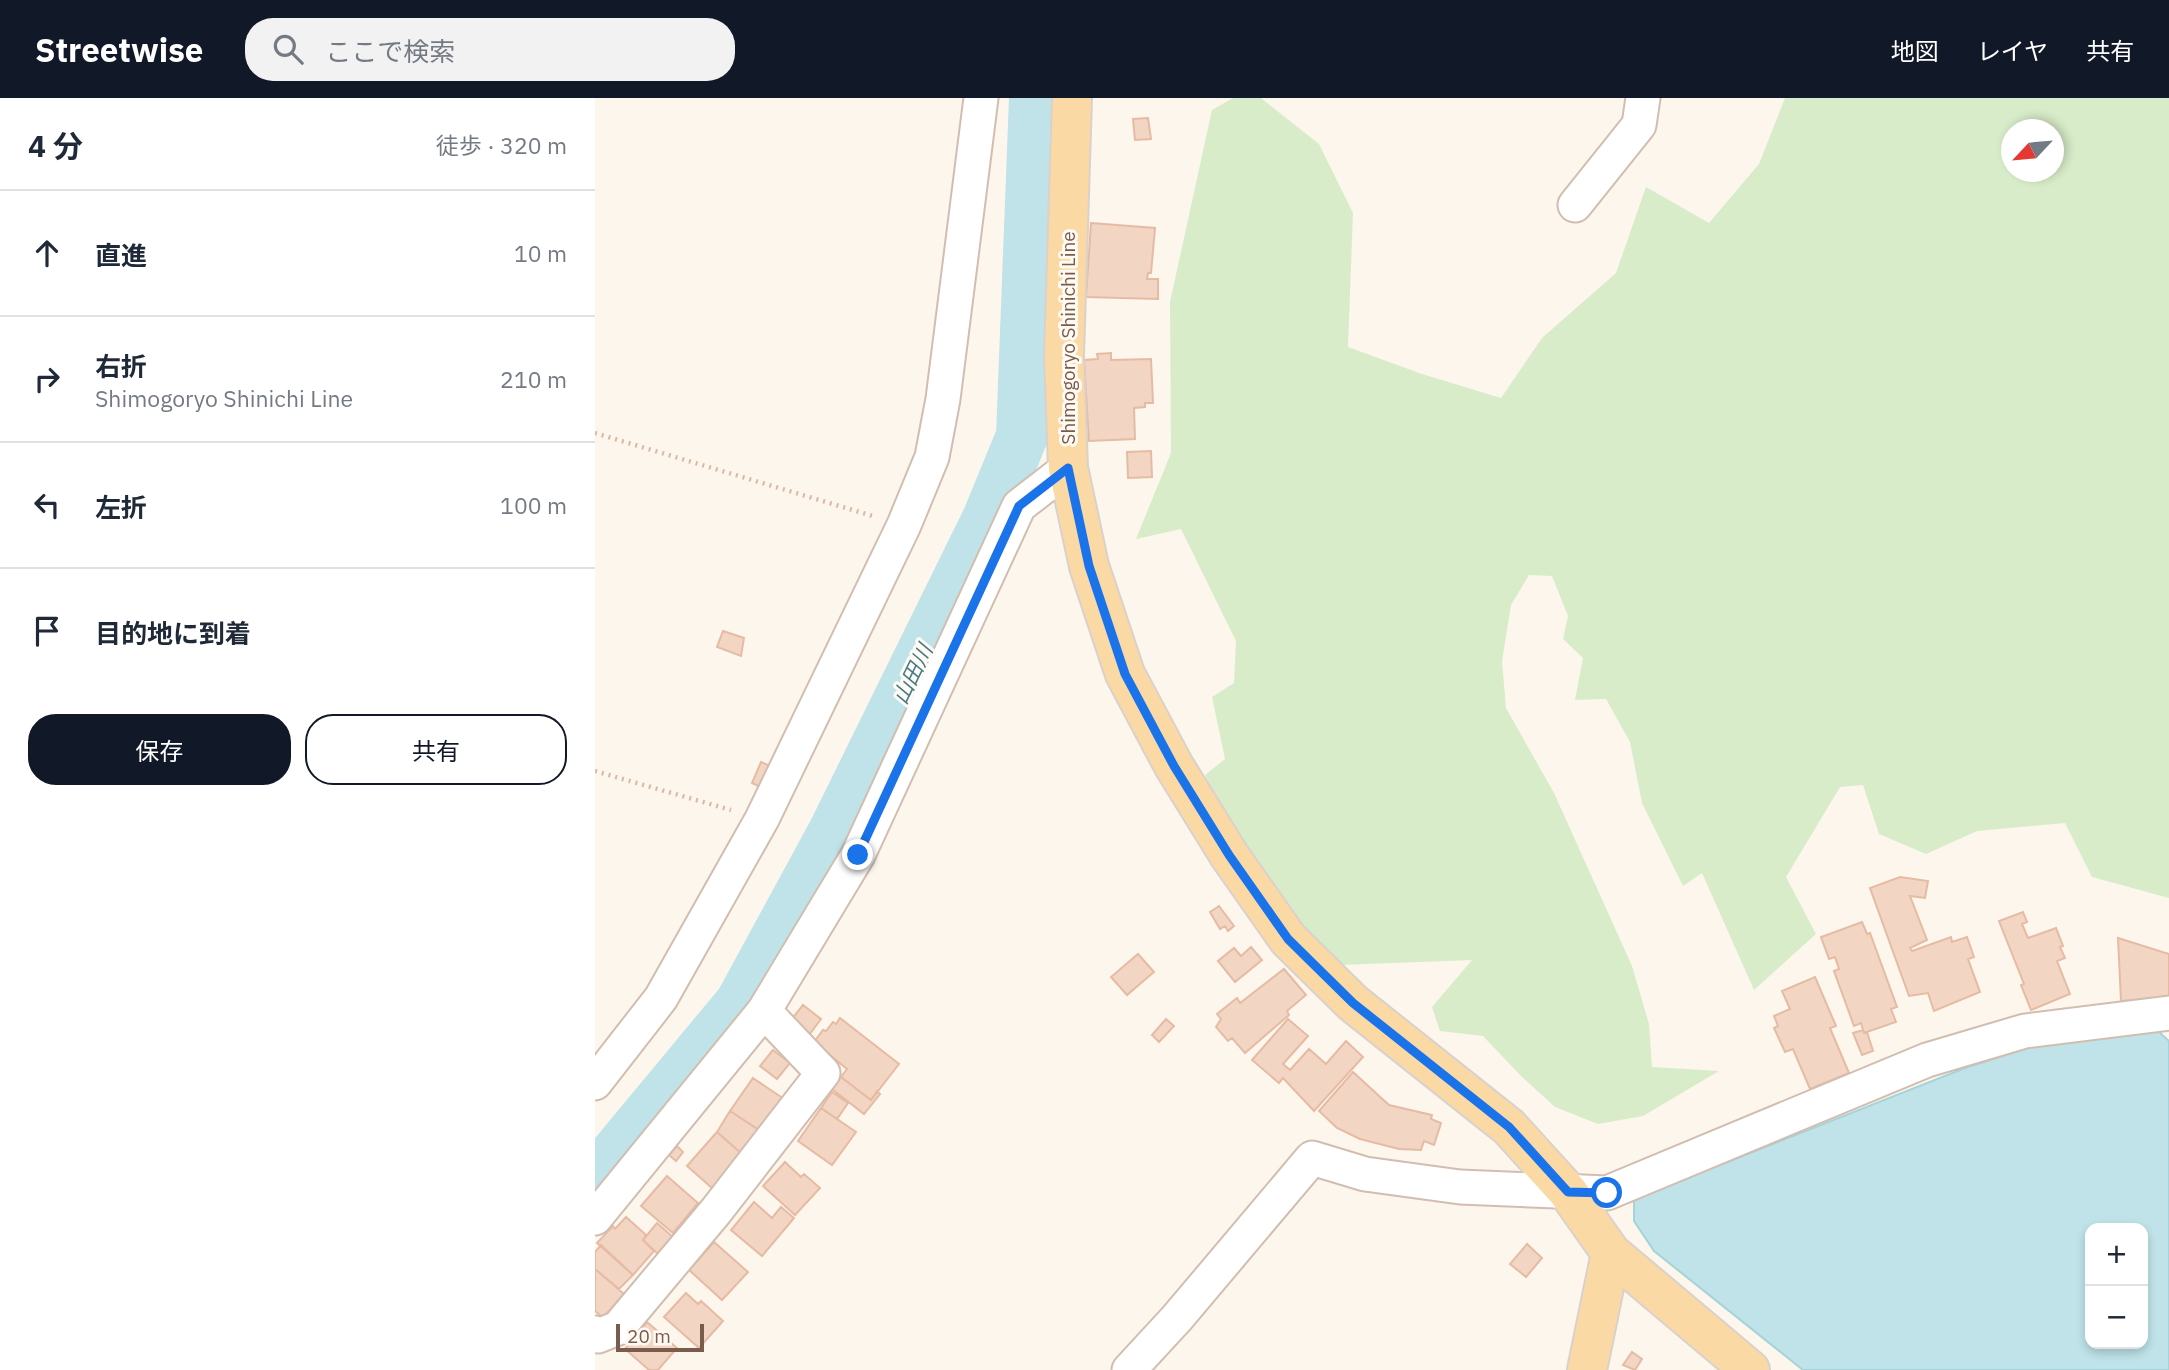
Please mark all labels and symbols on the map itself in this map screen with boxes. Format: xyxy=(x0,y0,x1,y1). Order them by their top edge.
north arrow xyxy=(2001,119,2064,182)
street label: Shimogoryo Shinichi Line xyxy=(1056,231,1080,445)
water label: 山田川 xyxy=(886,638,939,708)
route end xyxy=(842,839,873,870)
route start xyxy=(1591,1177,1622,1208)
scale bar xyxy=(616,1321,703,1353)

